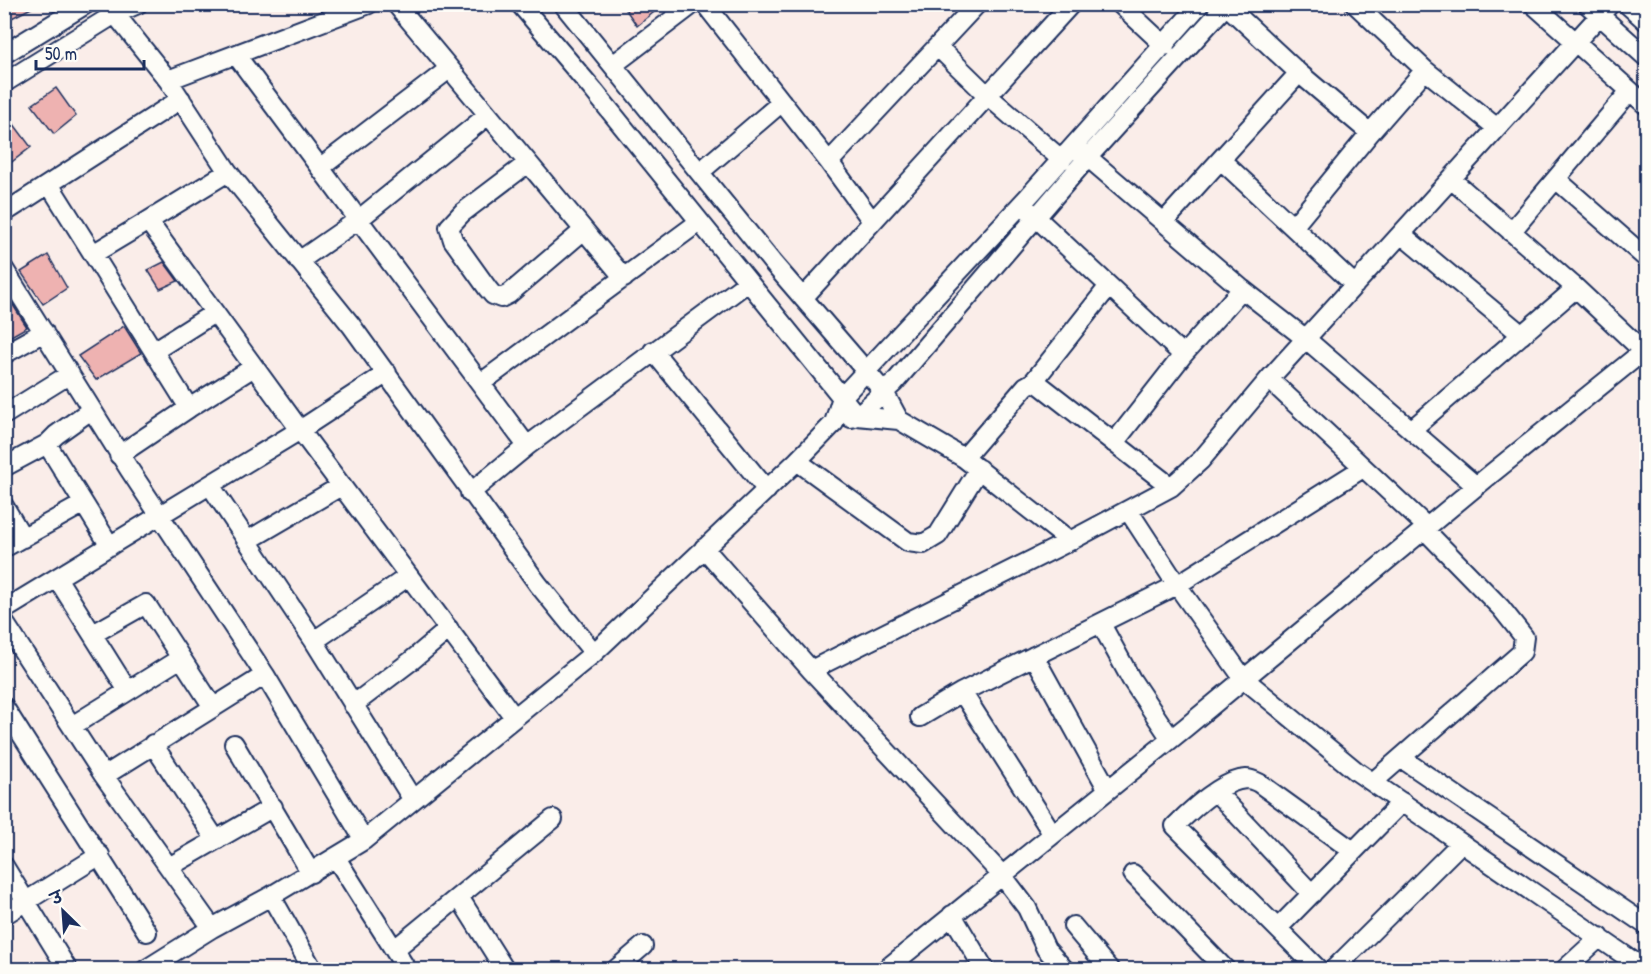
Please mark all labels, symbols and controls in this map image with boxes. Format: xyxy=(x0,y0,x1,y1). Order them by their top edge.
scale bar xyxy=(36,33,144,71)
text: 50 m xyxy=(45,41,77,66)
north arrow xyxy=(33,881,93,941)
text: उ xyxy=(45,885,67,910)

